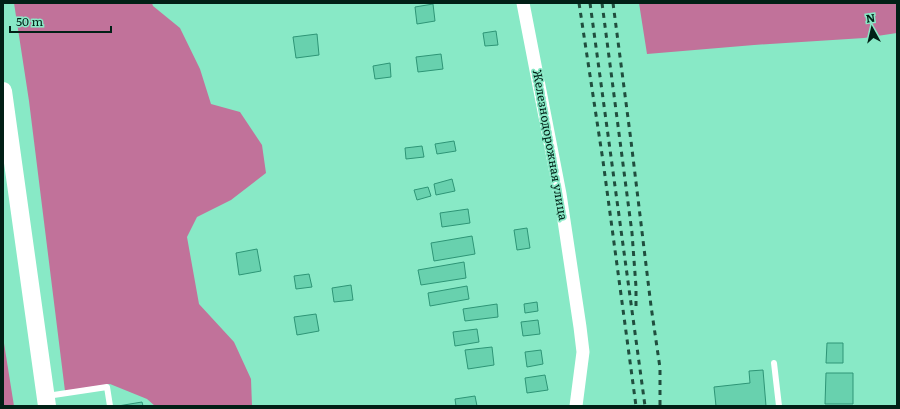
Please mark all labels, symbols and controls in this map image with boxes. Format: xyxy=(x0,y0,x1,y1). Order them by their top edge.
scale bar xyxy=(10,8,111,34)
north arrow xyxy=(852,8,892,48)
text: N xyxy=(865,9,876,26)
text: 50 m xyxy=(16,12,43,30)
street label: Железнодорожная улица xyxy=(529,68,573,222)

